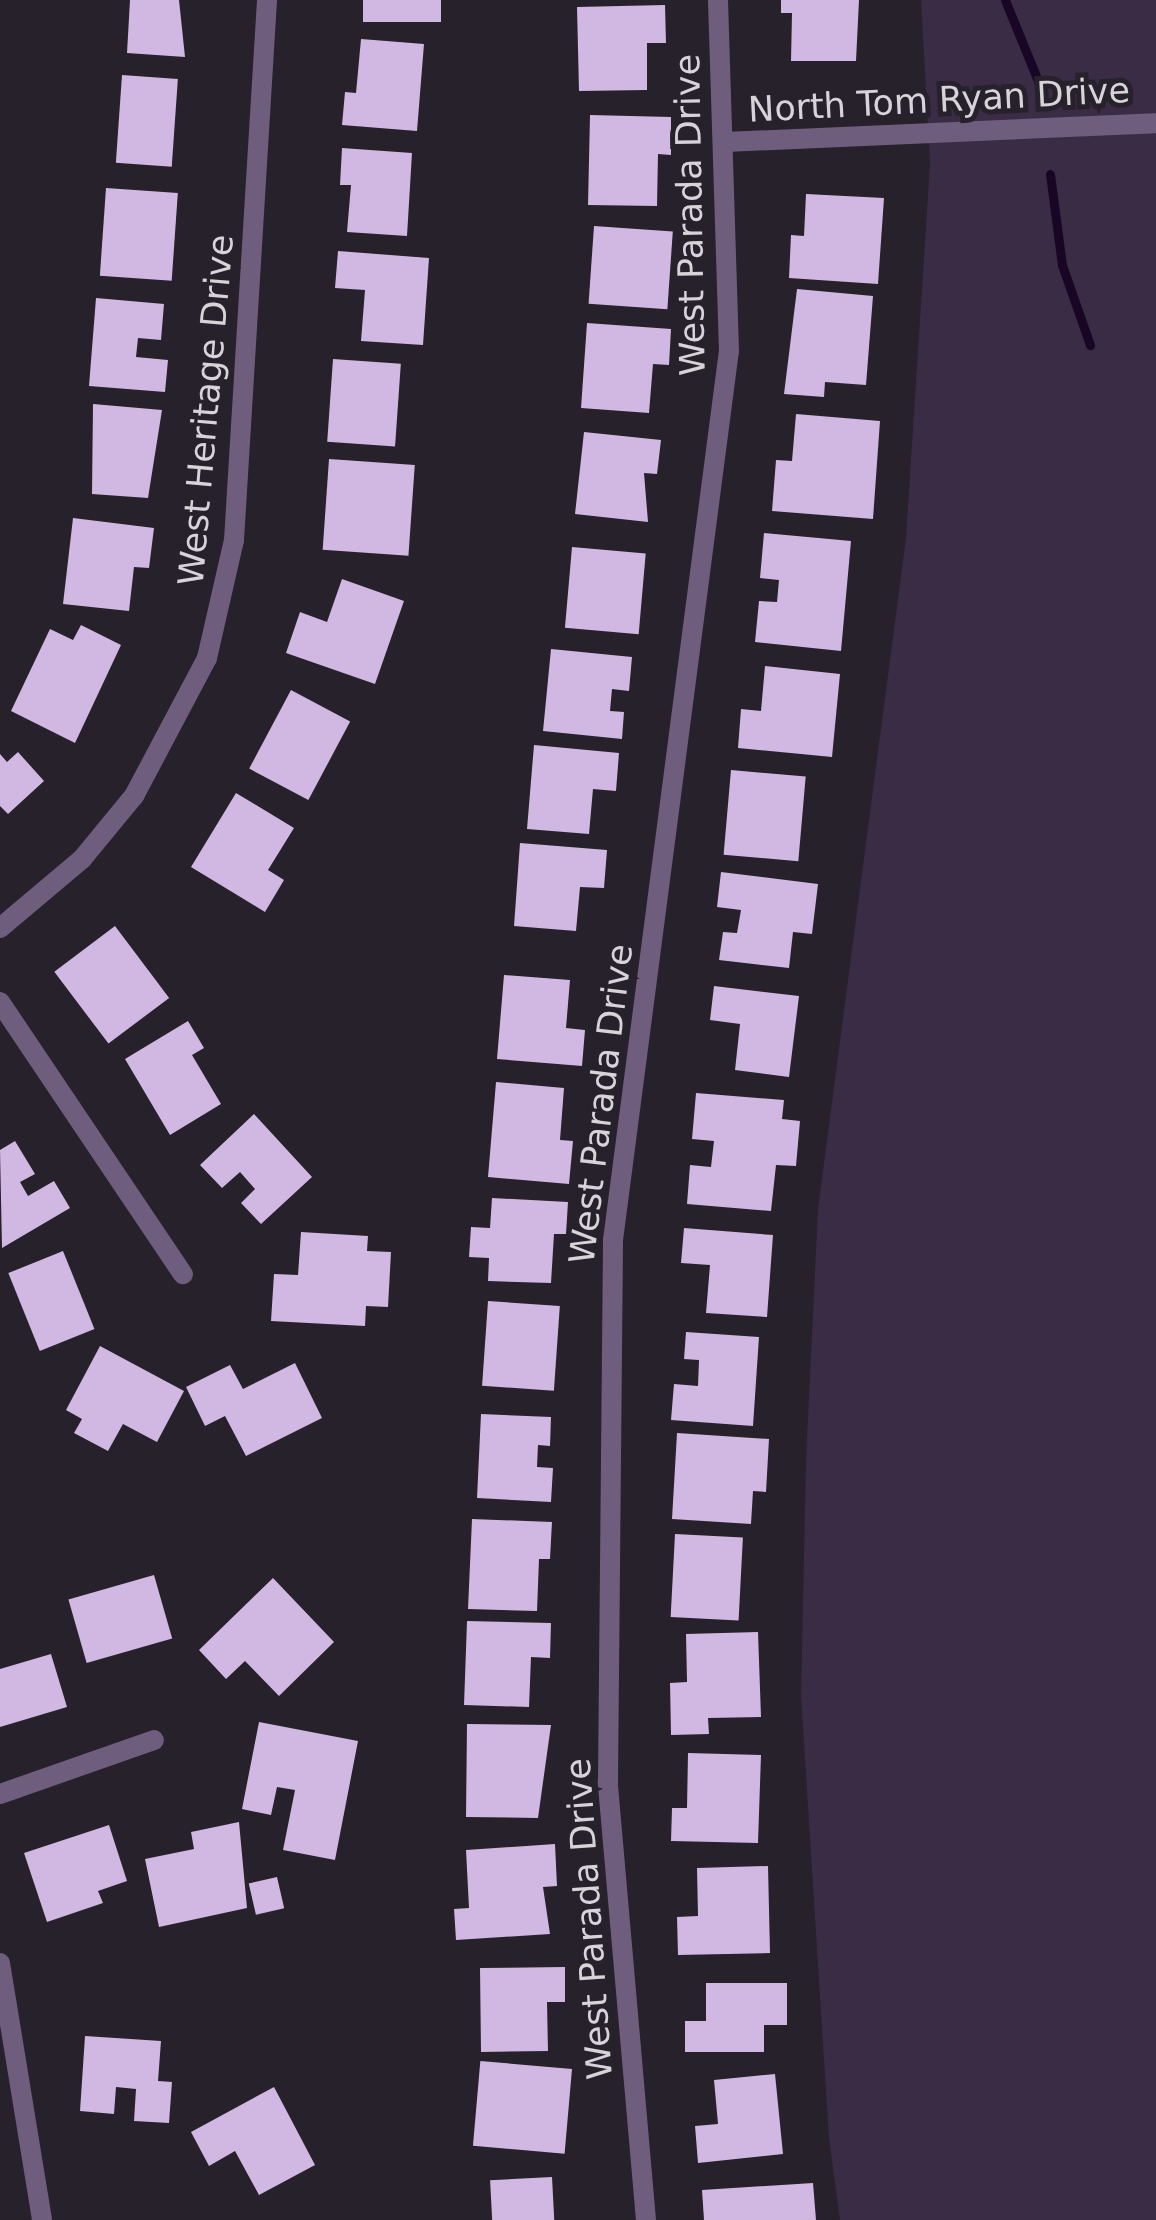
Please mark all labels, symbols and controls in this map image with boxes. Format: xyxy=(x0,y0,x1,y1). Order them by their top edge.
street label: West Parada Drive xyxy=(666,54,714,376)
street label: North Tom Ryan Drive xyxy=(747,69,1131,131)
street label: West Heritage Drive xyxy=(170,233,242,587)
street label: West Parada Drive xyxy=(561,942,641,1266)
street label: West Parada Drive xyxy=(557,1757,621,2081)

